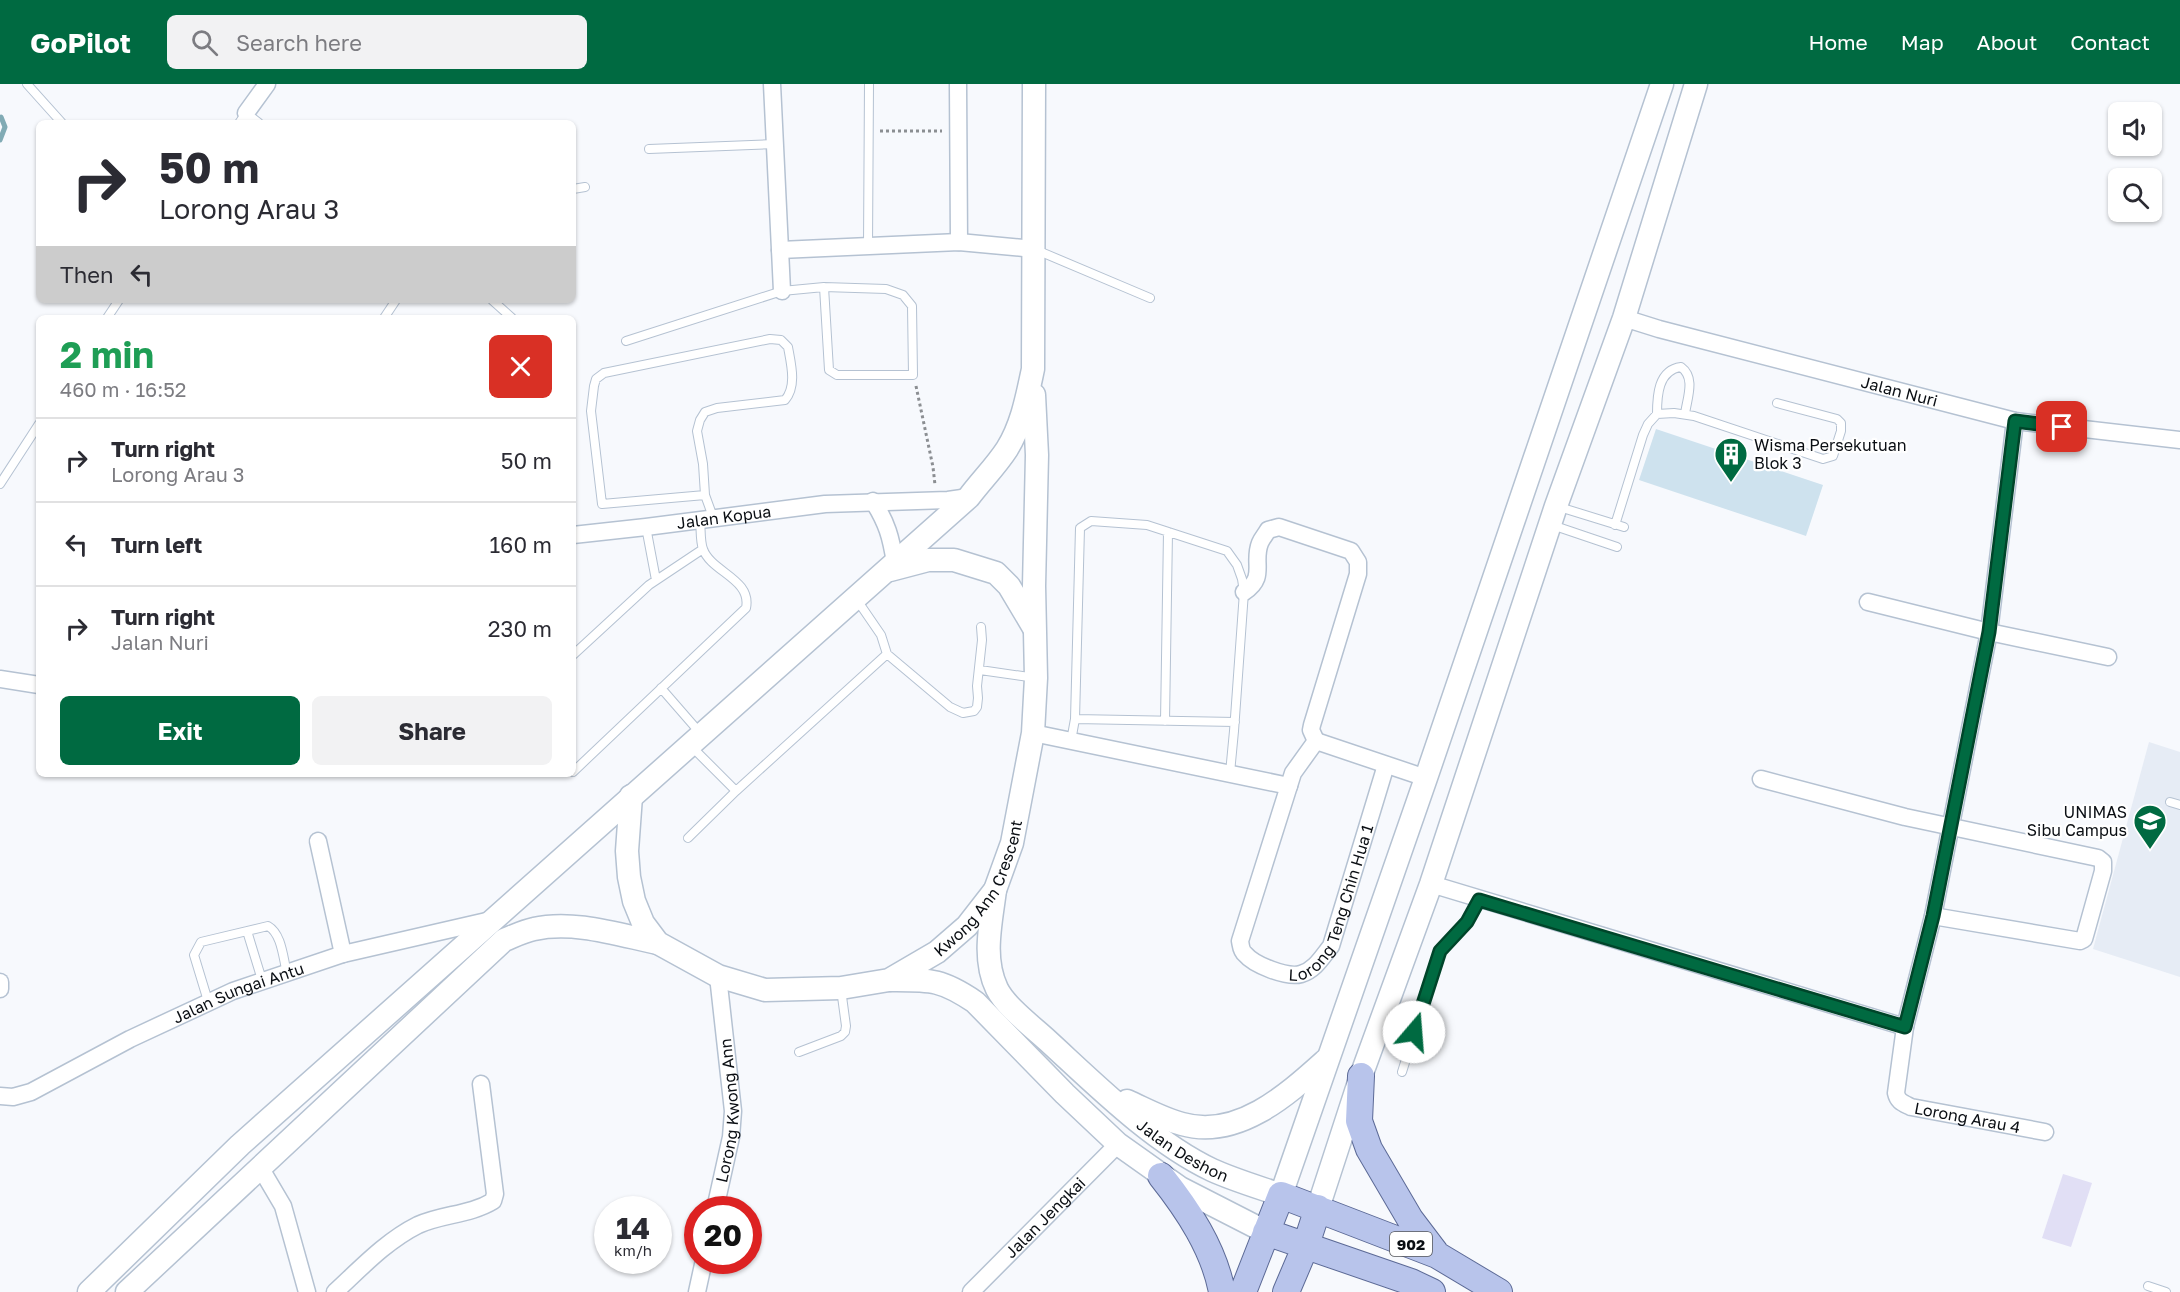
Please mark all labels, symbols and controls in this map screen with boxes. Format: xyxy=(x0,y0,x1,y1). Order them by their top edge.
search box xyxy=(167,15,587,69)
text: GoPilot xyxy=(30,26,131,59)
icon: search xyxy=(188,26,221,59)
text: Search here xyxy=(236,29,362,56)
text: Home xyxy=(1808,29,1868,55)
text: Map xyxy=(1901,29,1944,55)
text: About xyxy=(1977,29,2037,55)
text: Contact xyxy=(2070,29,2150,55)
map controls xyxy=(2108,102,2162,222)
button: sound xyxy=(2108,102,2162,156)
text: 50 m xyxy=(159,142,259,192)
icon: right xyxy=(60,144,138,222)
button: search xyxy=(2108,168,2162,222)
text: Lorong Arau 3 xyxy=(159,193,339,225)
icon: left xyxy=(125,258,158,291)
text: Then xyxy=(60,261,113,288)
text: 2 min xyxy=(60,333,154,376)
button: close xyxy=(489,335,552,398)
street label: Jalan Nuri xyxy=(1859,372,1940,411)
text: 460 m · 16:52 xyxy=(60,377,186,401)
pin xyxy=(2036,401,2087,452)
icon: arrive xyxy=(2045,410,2078,443)
text: Turn right xyxy=(111,435,215,462)
place label: Wisma Persekutuan Blok 3 xyxy=(1754,435,1907,473)
building icon: Wisma Persekutuan Blok 3 xyxy=(1713,436,1749,483)
icon: right xyxy=(60,444,93,477)
text: 50 m xyxy=(501,447,552,474)
text: Lorong Arau 3 xyxy=(111,462,245,486)
street label: Jalan Kopua xyxy=(676,501,772,533)
icon: left xyxy=(60,528,93,561)
text: Turn left xyxy=(111,531,202,558)
text: 160 m xyxy=(489,531,552,558)
text: Turn right xyxy=(111,603,215,630)
icon: right xyxy=(60,612,93,645)
text: 230 m xyxy=(488,615,552,642)
text: Jalan Nuri xyxy=(111,630,209,654)
button: Exit xyxy=(60,696,300,765)
button: Share xyxy=(312,696,552,765)
place label: UNIMAS Sibu Campus xyxy=(2027,802,2127,840)
school or university icon: UNIMAS Sibu Campus xyxy=(2132,803,2168,850)
street label: Kwong Ann Crescent xyxy=(929,818,1026,960)
street label: Lorong Teng Chin Hua 1 xyxy=(1288,822,1377,985)
street label: Jalan Sungai Antu xyxy=(170,958,306,1028)
position arrow xyxy=(1382,1000,1446,1064)
street label: Lorong Kwong Ann xyxy=(711,1038,743,1184)
street label: Lorong Arau 4 xyxy=(1913,1098,2022,1137)
street label: Jalan Deshon xyxy=(1133,1115,1231,1186)
street label: Jalan Jengkai xyxy=(1001,1173,1089,1262)
speed limit sign: 20 xyxy=(684,1196,762,1274)
text: 14 xyxy=(616,1210,650,1246)
road number: 902 xyxy=(1390,1232,1432,1256)
text: km/h xyxy=(614,1241,652,1259)

